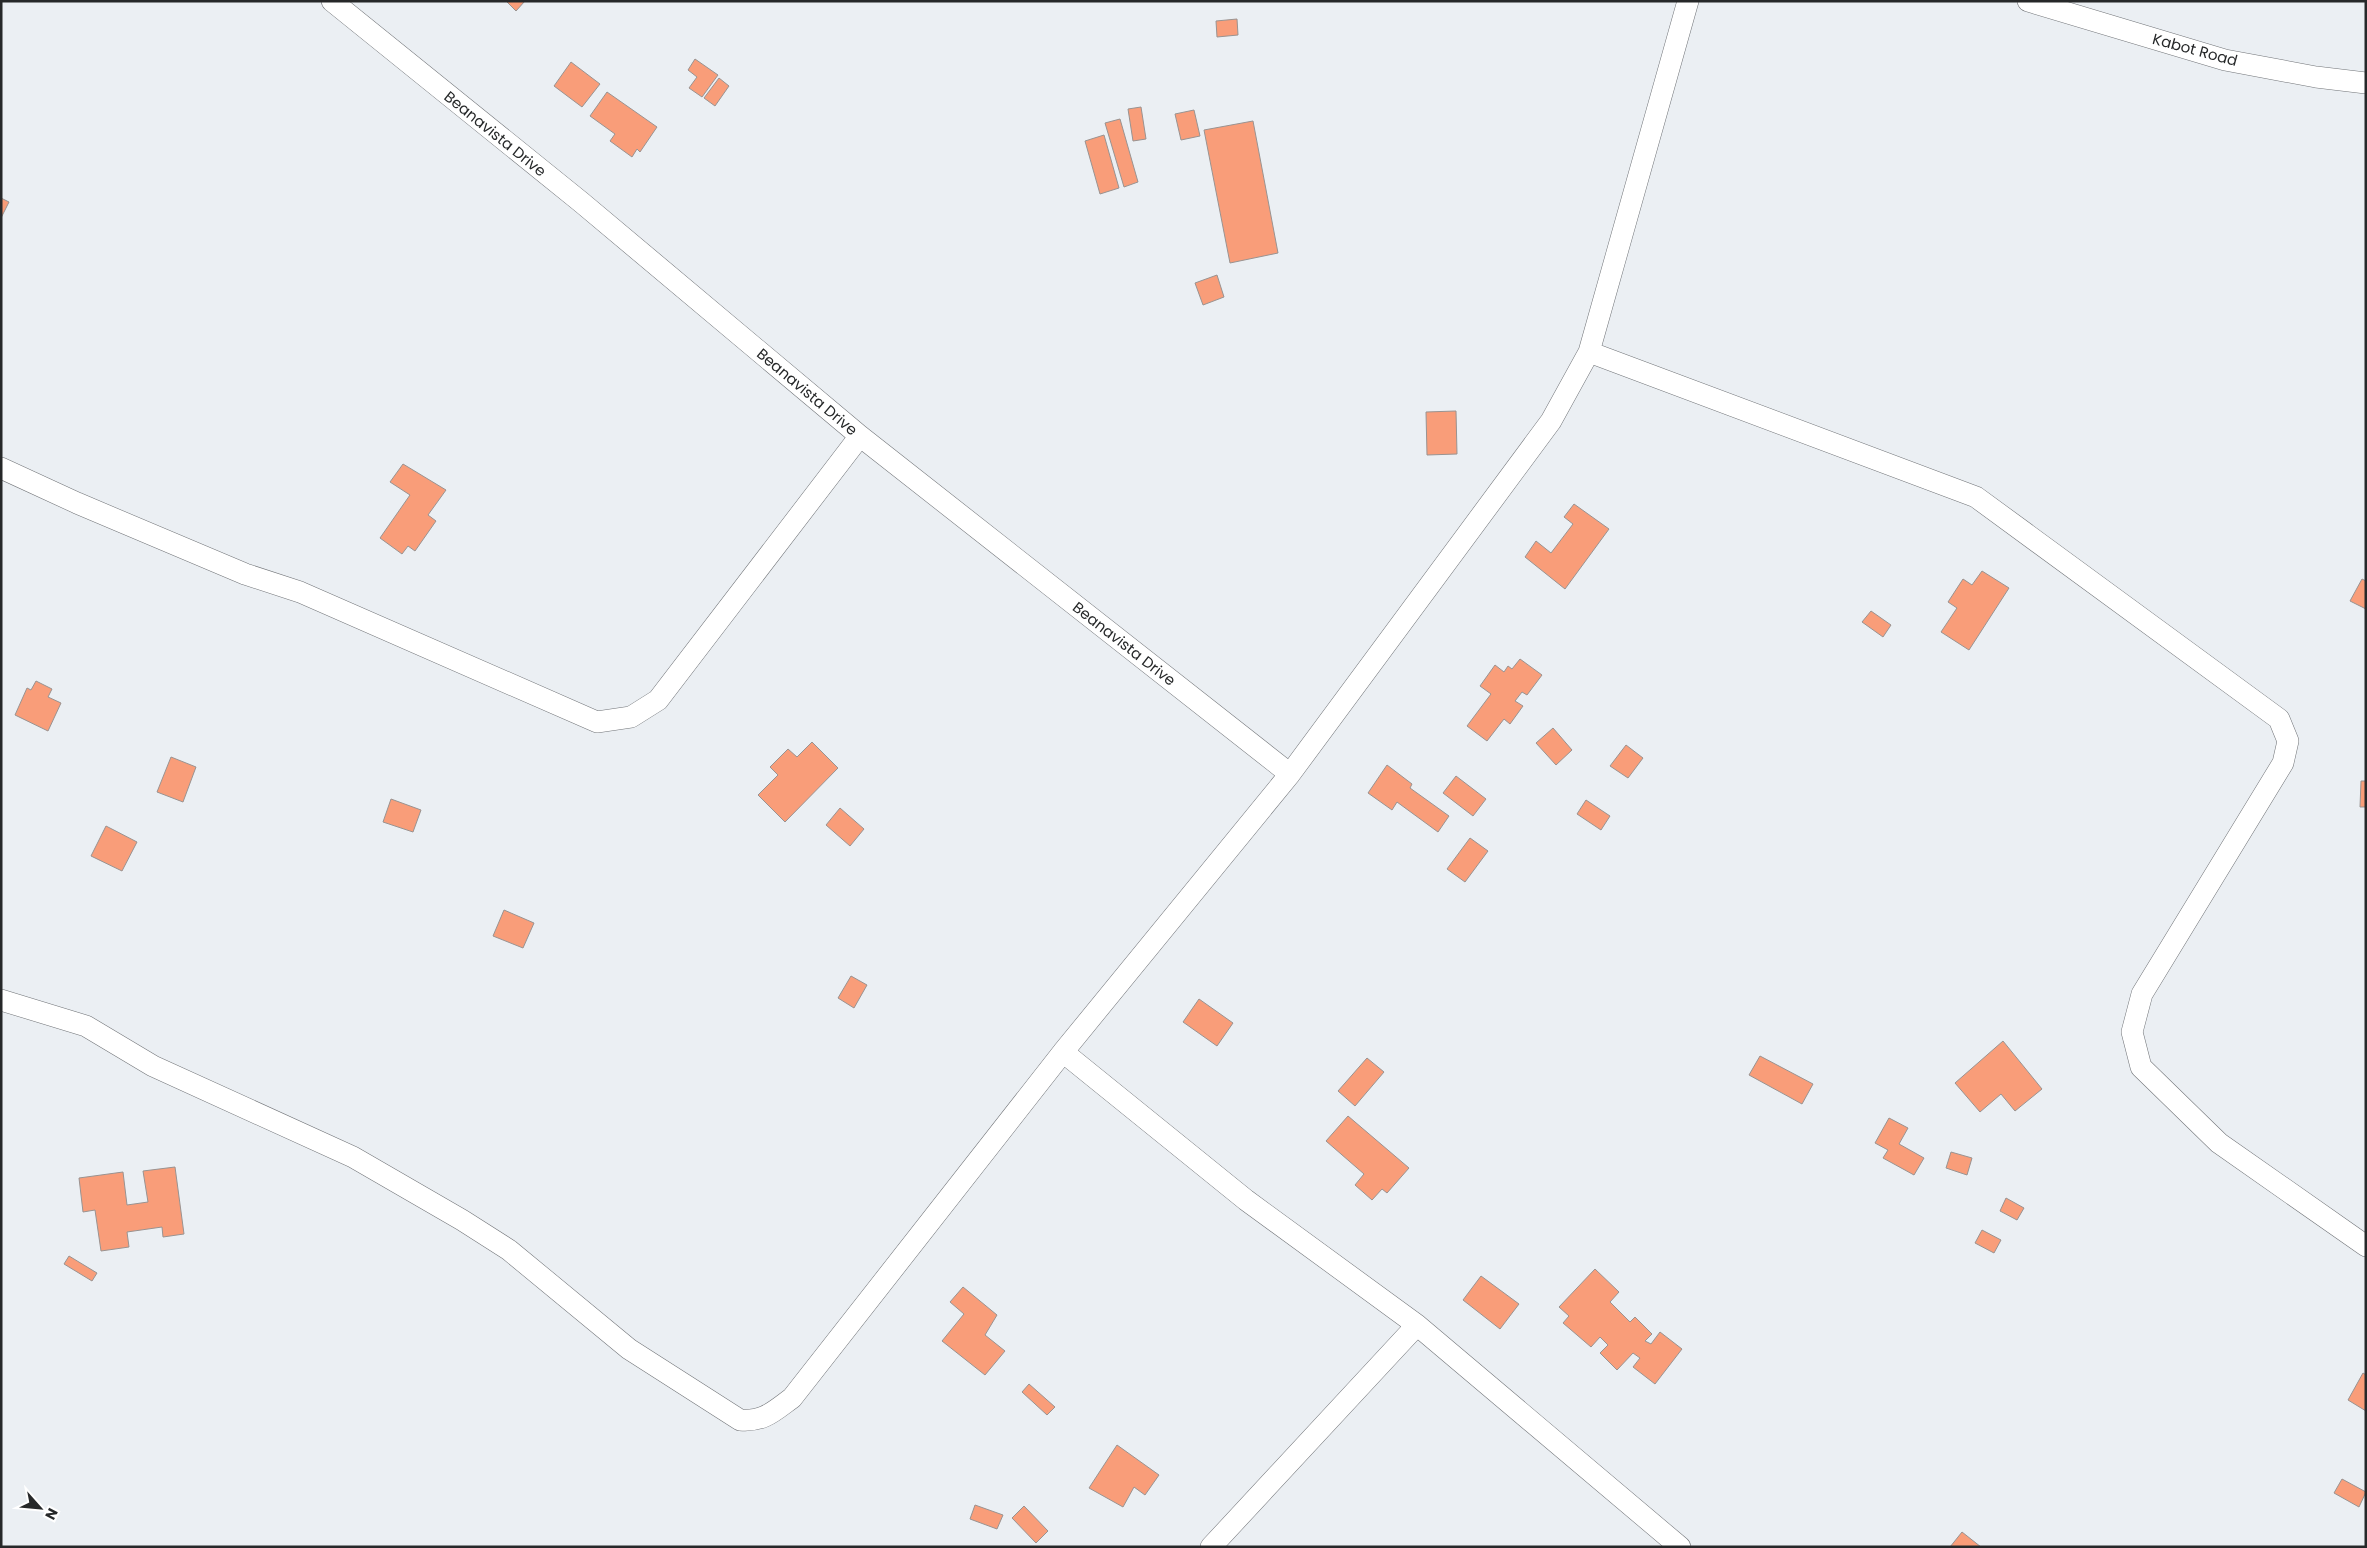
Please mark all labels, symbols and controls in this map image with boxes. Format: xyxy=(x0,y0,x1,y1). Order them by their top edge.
street label: Kabot Road xyxy=(2150,28,2240,71)
street label: Beanavista Drive xyxy=(440,86,551,181)
street label: Beanavista Drive xyxy=(752,343,862,440)
street label: Beanavista Drive xyxy=(1068,597,1180,691)
north arrow xyxy=(15,1483,65,1533)
text: N xyxy=(40,1505,63,1523)

